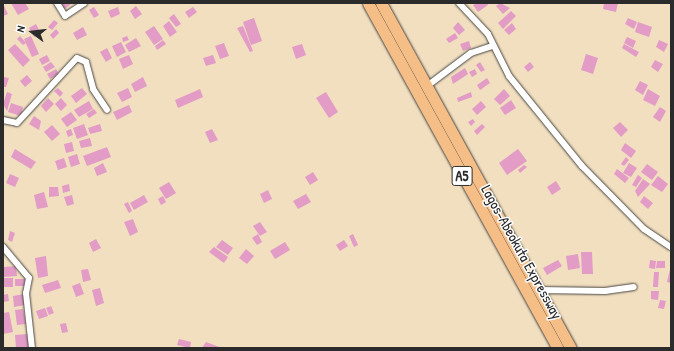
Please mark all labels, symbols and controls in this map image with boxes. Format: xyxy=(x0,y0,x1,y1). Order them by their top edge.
north arrow xyxy=(12,12,52,52)
text: N xyxy=(13,24,28,34)
road number: A5 xyxy=(451,164,473,188)
street label: Lagos-Abeokuta Expressway xyxy=(478,182,566,322)

